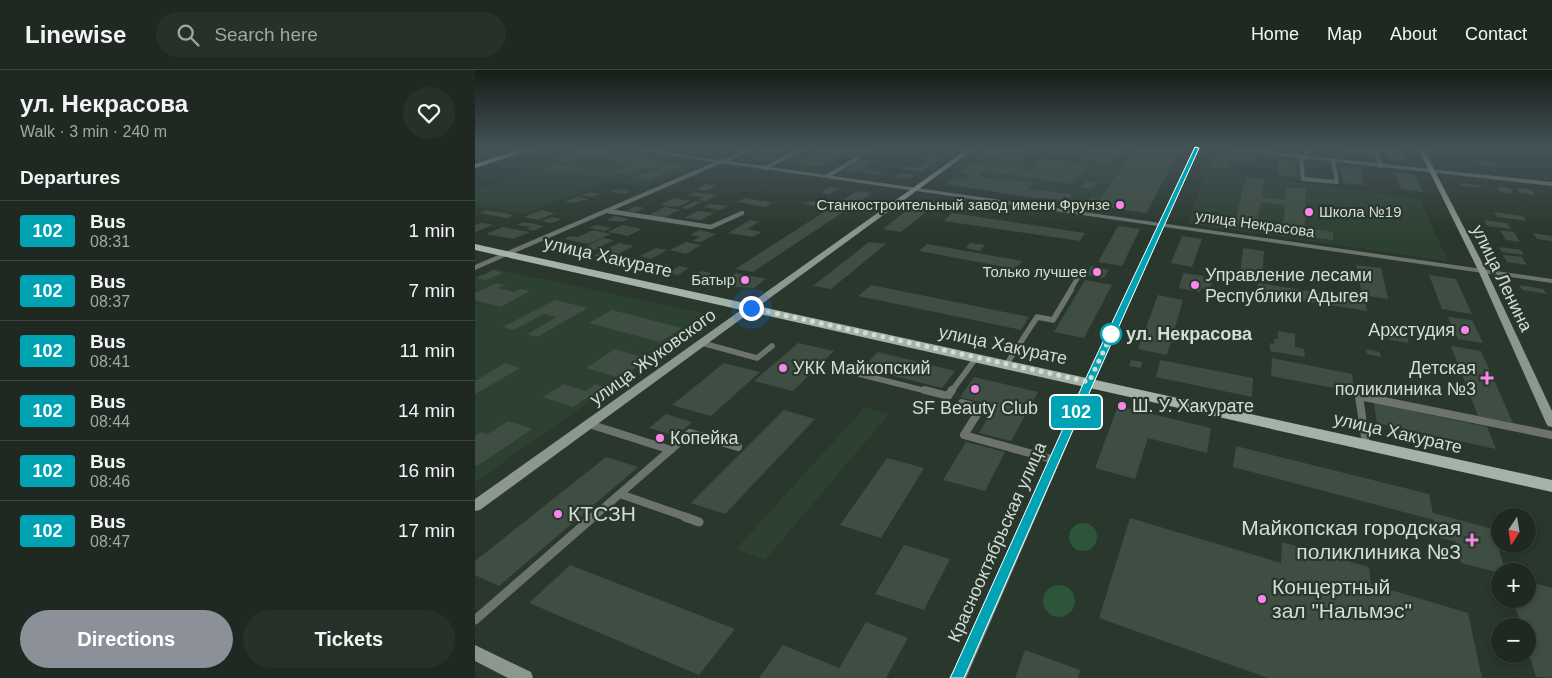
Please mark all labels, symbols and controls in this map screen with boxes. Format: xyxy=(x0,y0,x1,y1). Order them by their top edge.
search box xyxy=(156,12,506,57)
text: Linewise xyxy=(25,21,126,48)
icon: search xyxy=(174,21,202,49)
text: Search here xyxy=(214,24,318,45)
text: Home xyxy=(1251,24,1299,44)
text: Map xyxy=(1327,24,1362,44)
text: About xyxy=(1390,24,1437,44)
text: Contact xyxy=(1465,24,1527,44)
button: heart xyxy=(403,87,455,139)
text: ул. Некрасова xyxy=(20,90,188,117)
text: Walk · 3 min · 240 m xyxy=(20,123,167,140)
text: Departures xyxy=(20,167,120,188)
place label: Станкостроительный завод имени Фрунзе xyxy=(816,196,1110,213)
marker: Станкостроительный завод имени Фрунзе xyxy=(1114,199,1126,211)
place label: Школа №19 xyxy=(1319,203,1402,220)
marker: Школа №19 xyxy=(1303,206,1315,218)
street label: улица Некрасова xyxy=(1194,207,1316,240)
text: Bus xyxy=(90,211,126,232)
text: 1 min xyxy=(409,220,455,241)
text: 102 xyxy=(32,221,63,241)
street label: улица Ленина xyxy=(1468,221,1537,336)
text: 08:31 xyxy=(90,233,130,250)
street label: улица Хакурате xyxy=(542,233,674,281)
place label: Только лучшее xyxy=(982,263,1087,280)
place label: Управление лесами Республики Адыгея xyxy=(1205,265,1372,306)
marker: Только лучшее xyxy=(1091,266,1103,278)
text: Bus xyxy=(90,271,126,292)
place label: Батыр xyxy=(691,271,735,288)
marker: Батыр xyxy=(739,274,751,286)
marker: Управление лесами Республики Адыгея xyxy=(1189,279,1201,291)
text: 7 min xyxy=(409,280,455,301)
text: 102 xyxy=(32,281,63,301)
text: 08:37 xyxy=(90,293,130,310)
your location xyxy=(739,296,764,321)
street label: улица Жуковского xyxy=(586,305,720,409)
place label: Архстудия xyxy=(1368,320,1455,340)
street label: улица Хакурате xyxy=(937,322,1069,368)
marker: ул. Некрасова xyxy=(1100,323,1122,345)
place label: ул. Некрасова xyxy=(1126,324,1253,344)
marker: Архстудия xyxy=(1459,324,1471,336)
text: Bus xyxy=(90,331,126,352)
text: 11 min xyxy=(399,340,455,361)
text: 102 xyxy=(32,341,63,361)
text: 08:41 xyxy=(90,353,130,370)
place label: УКК Майкопский xyxy=(793,358,931,378)
place label: Детская поликлиника №3 xyxy=(1335,358,1476,399)
marker: УКК Майкопский xyxy=(777,362,789,374)
marker: Детская поликлиника №3 xyxy=(1480,371,1494,385)
marker: SF Beauty Club xyxy=(969,383,981,395)
text: Bus xyxy=(90,391,126,412)
line badge: 102 xyxy=(1047,396,1105,428)
place label: Ш. У. Хакурате xyxy=(1132,396,1254,416)
place label: SF Beauty Club xyxy=(912,398,1038,418)
text: 14 min xyxy=(398,400,455,421)
marker: Ш. У. Хакурате xyxy=(1116,400,1128,412)
text: 102 xyxy=(32,401,63,421)
text: 102 xyxy=(1061,402,1091,422)
street label: улица Хакурате xyxy=(1332,409,1464,457)
text: 08:44 xyxy=(90,413,130,430)
place label: Копейка xyxy=(670,428,740,448)
marker: Копейка xyxy=(654,432,666,444)
street label: Краснооктябрьская улица xyxy=(944,438,1051,645)
text: Bus xyxy=(90,451,126,472)
text: 16 min xyxy=(398,460,455,481)
text: 102 xyxy=(32,461,63,481)
text: 08:46 xyxy=(90,473,130,490)
place label: КТСЗН xyxy=(568,502,636,525)
marker: КТСЗН xyxy=(552,508,564,520)
north arrow xyxy=(1491,508,1536,552)
map controls xyxy=(1491,508,1536,663)
text: Bus xyxy=(90,511,126,532)
place label: Майкопская городская поликлиника №3 xyxy=(1241,516,1461,563)
text: 17 min xyxy=(398,520,455,541)
text: 102 xyxy=(32,521,63,541)
text: 08:47 xyxy=(90,533,130,550)
marker: Майкопская городская поликлиника №3 xyxy=(1465,533,1479,547)
button: + xyxy=(1491,563,1536,608)
place label: Концертный зал "Нальмэс" xyxy=(1272,575,1412,622)
marker: Концертный зал "Нальмэс" xyxy=(1256,593,1268,605)
button: Directions xyxy=(20,610,233,668)
button: Tickets xyxy=(243,610,455,668)
button: − xyxy=(1491,618,1536,663)

